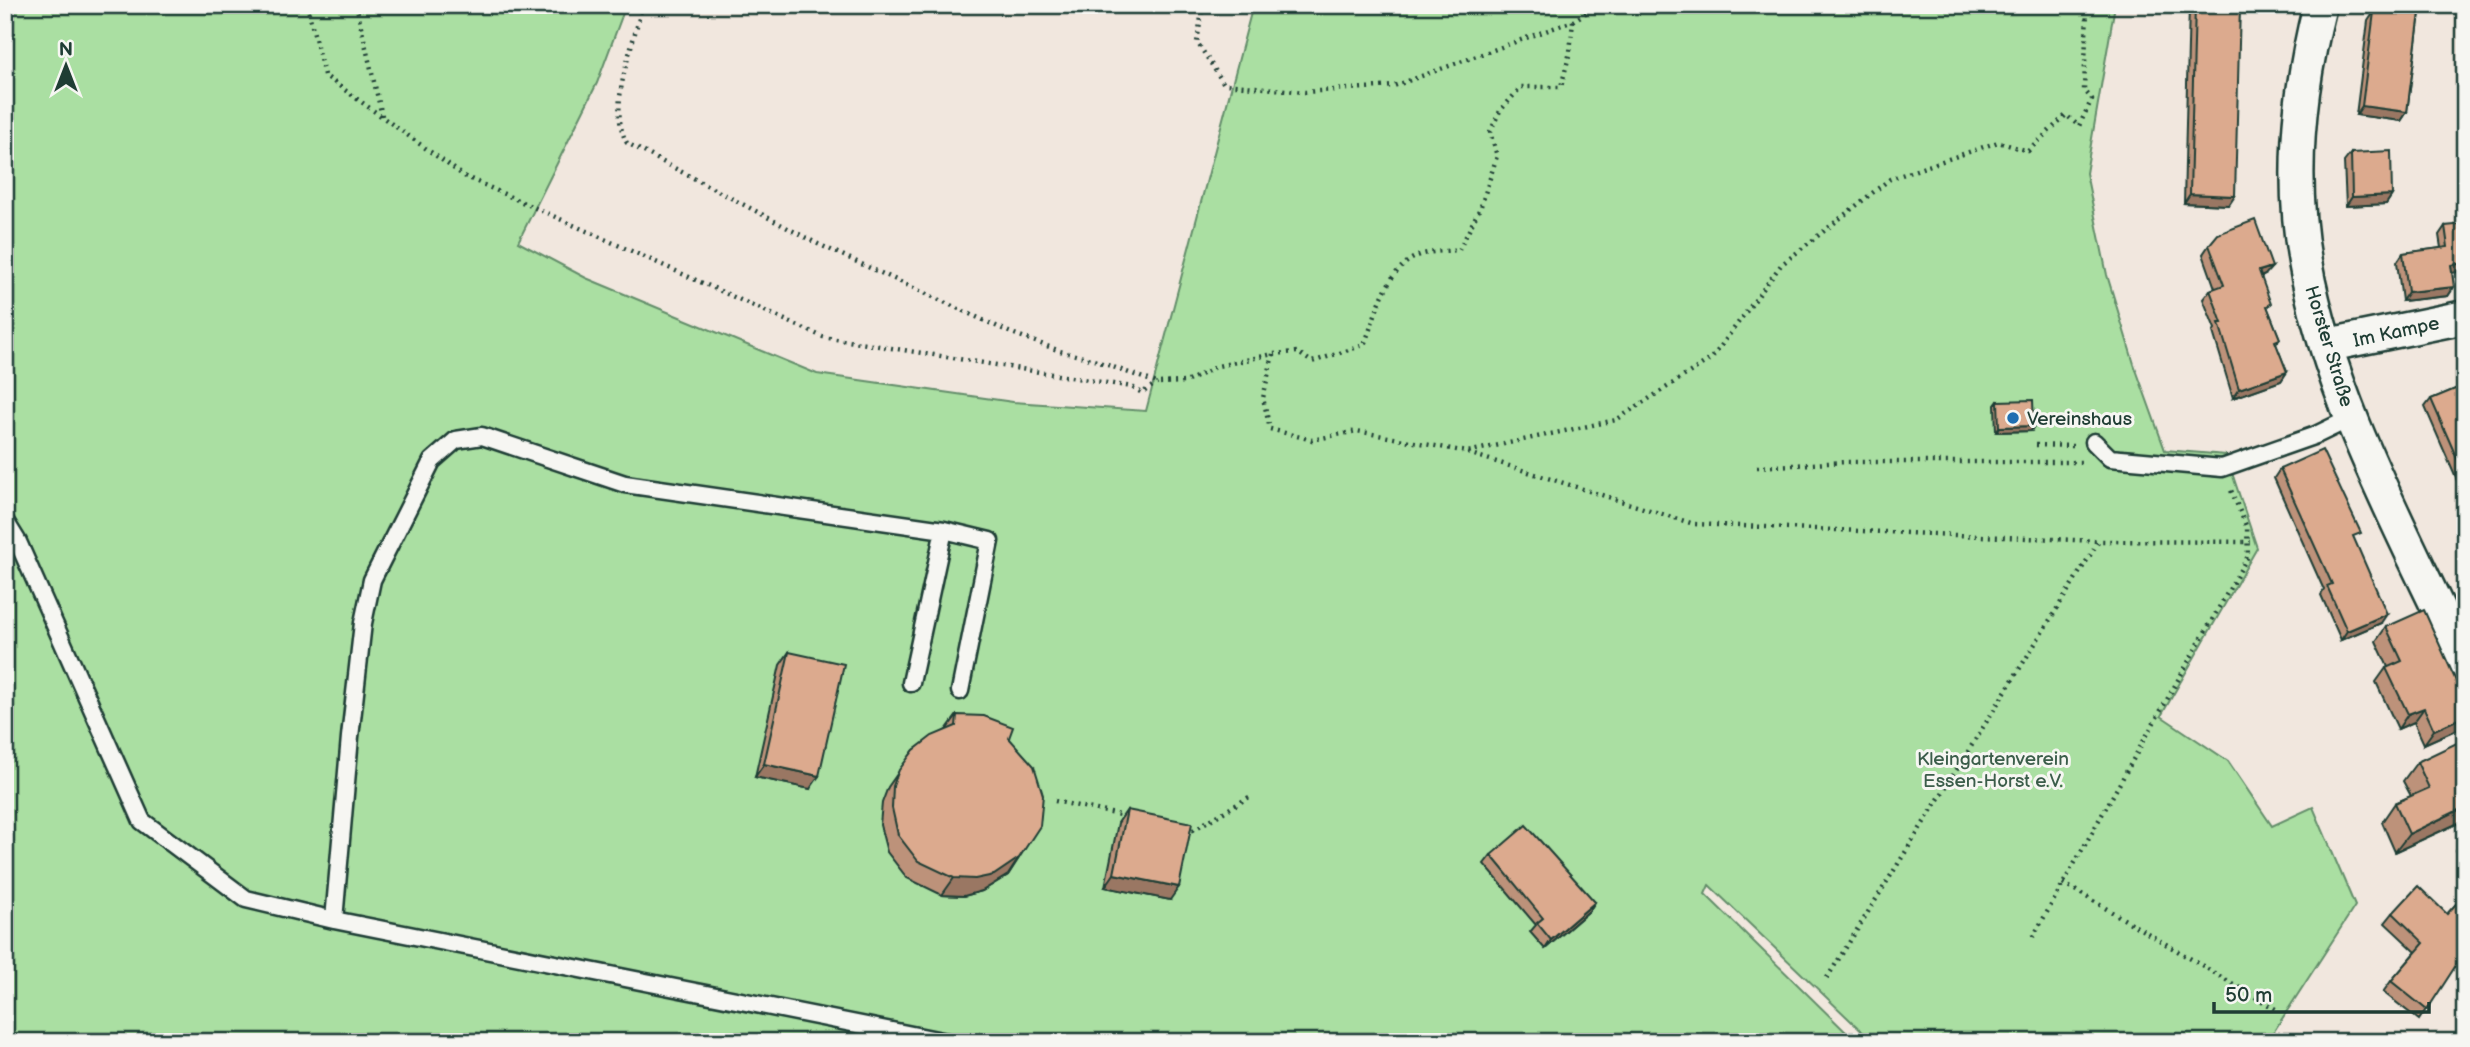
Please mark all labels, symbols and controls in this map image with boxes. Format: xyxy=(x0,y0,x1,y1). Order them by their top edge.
north arrow xyxy=(32,32,102,102)
text: N xyxy=(59,39,73,62)
street label: Horster Straße xyxy=(2299,283,2358,410)
street label: Im Kampe xyxy=(2351,312,2442,353)
place label: Vereinshaus xyxy=(2027,408,2132,431)
marker: Vereinshaus xyxy=(2005,410,2021,426)
park label: Kleingartenverein Essen-Horst e.V. xyxy=(1917,748,2069,793)
scale bar xyxy=(2214,970,2430,1014)
text: 50 m xyxy=(2225,983,2272,1008)

